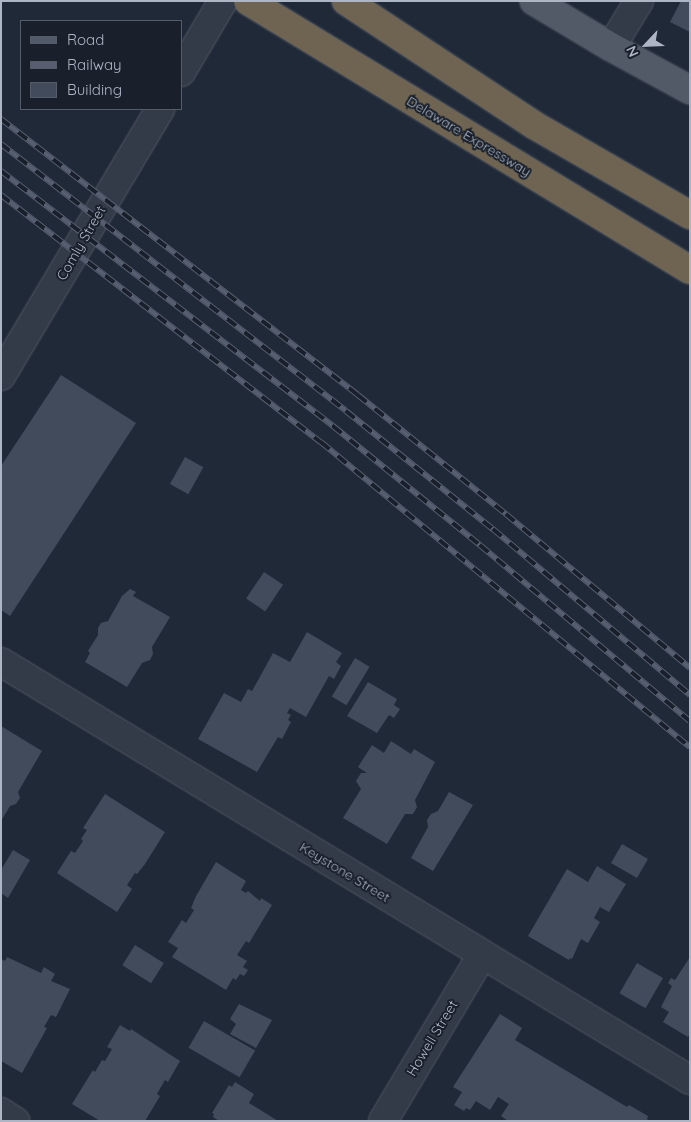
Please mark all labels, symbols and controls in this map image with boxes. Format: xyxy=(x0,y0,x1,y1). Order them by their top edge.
legend xyxy=(20,20,182,110)
north arrow xyxy=(621,20,671,70)
text: Road xyxy=(67,30,104,49)
text: N xyxy=(622,43,643,60)
text: Railway xyxy=(67,55,122,74)
text: Building xyxy=(67,80,122,99)
street label: Delaware Expressway xyxy=(404,92,534,180)
street label: Comly Street xyxy=(53,203,109,283)
street label: Keystone Street xyxy=(297,838,393,906)
street label: Howell Street xyxy=(403,997,461,1079)

